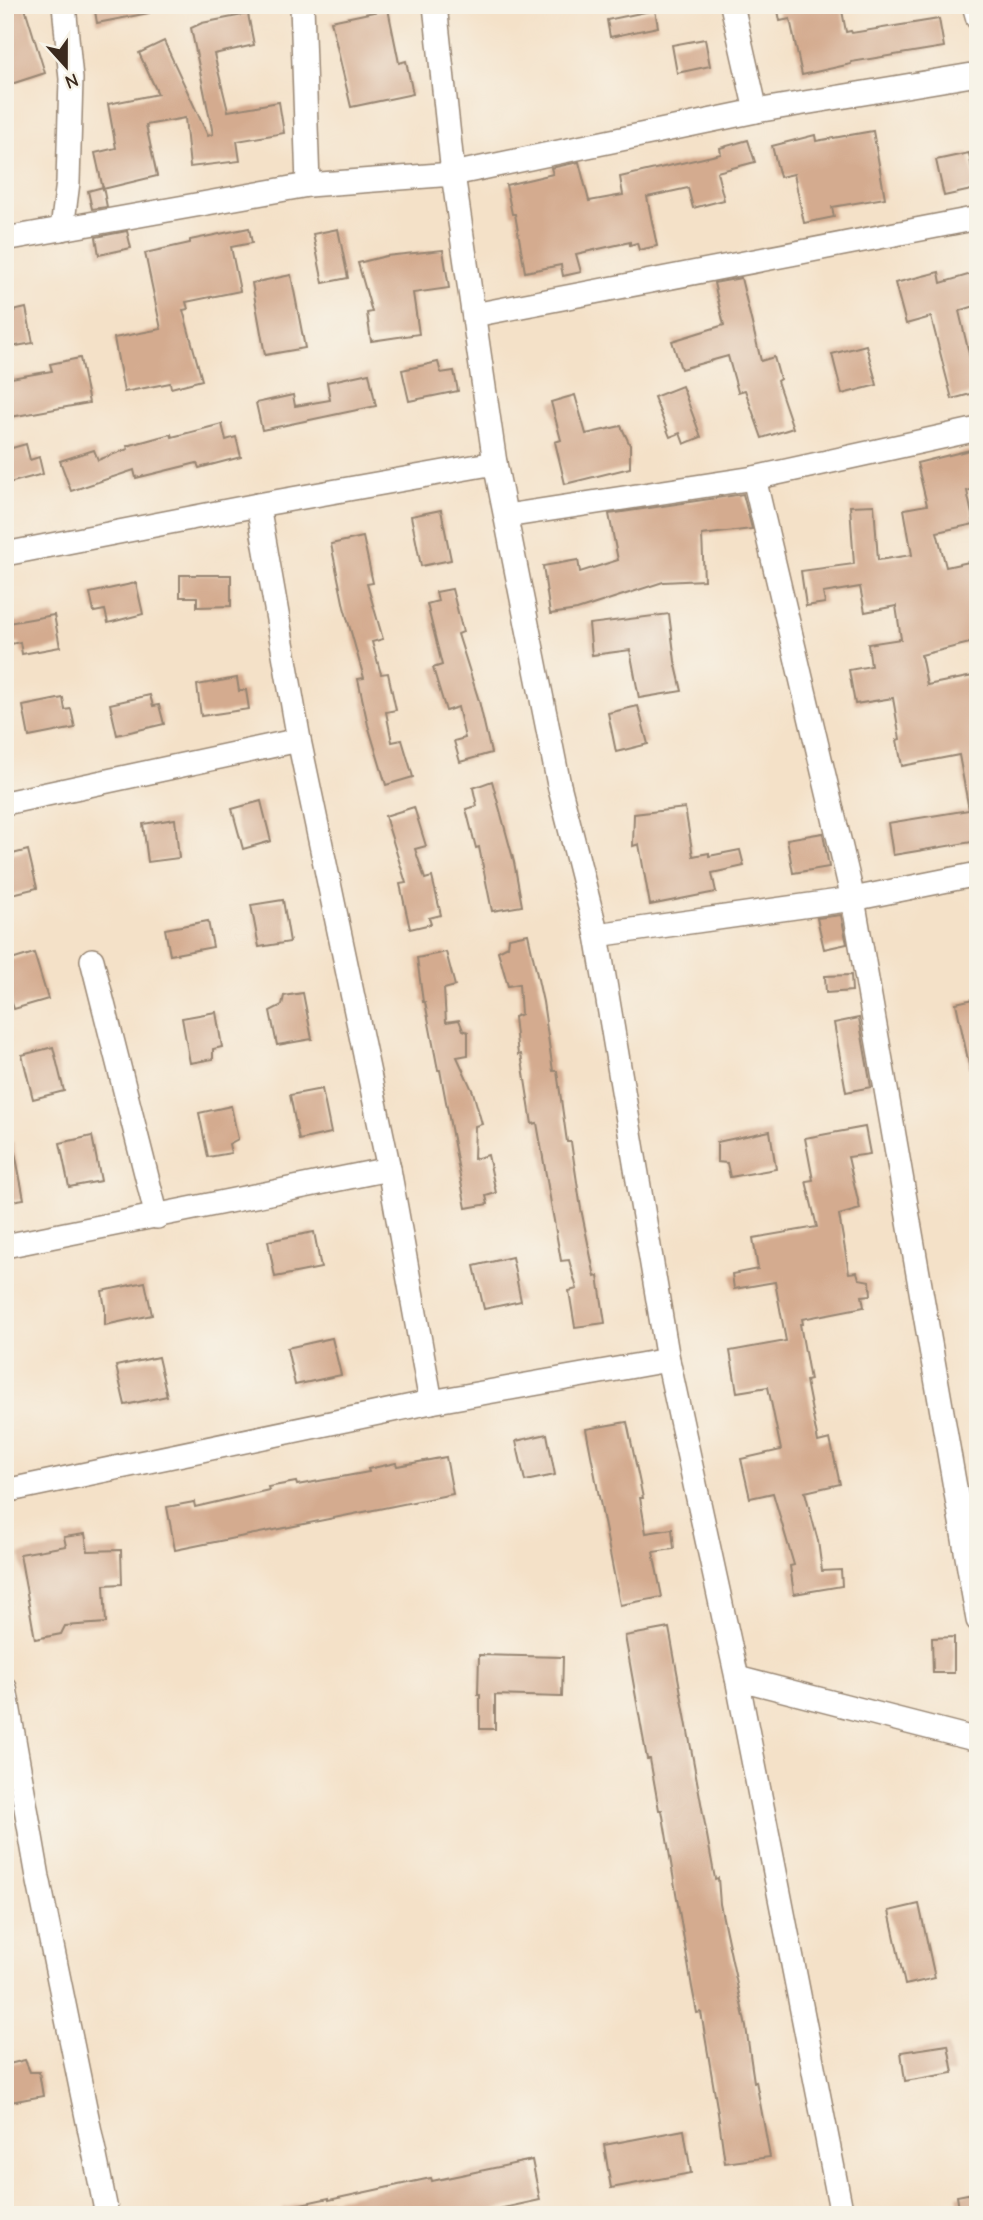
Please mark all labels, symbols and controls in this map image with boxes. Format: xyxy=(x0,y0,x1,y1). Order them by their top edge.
north arrow xyxy=(32,32,102,102)
text: N xyxy=(62,68,81,93)

